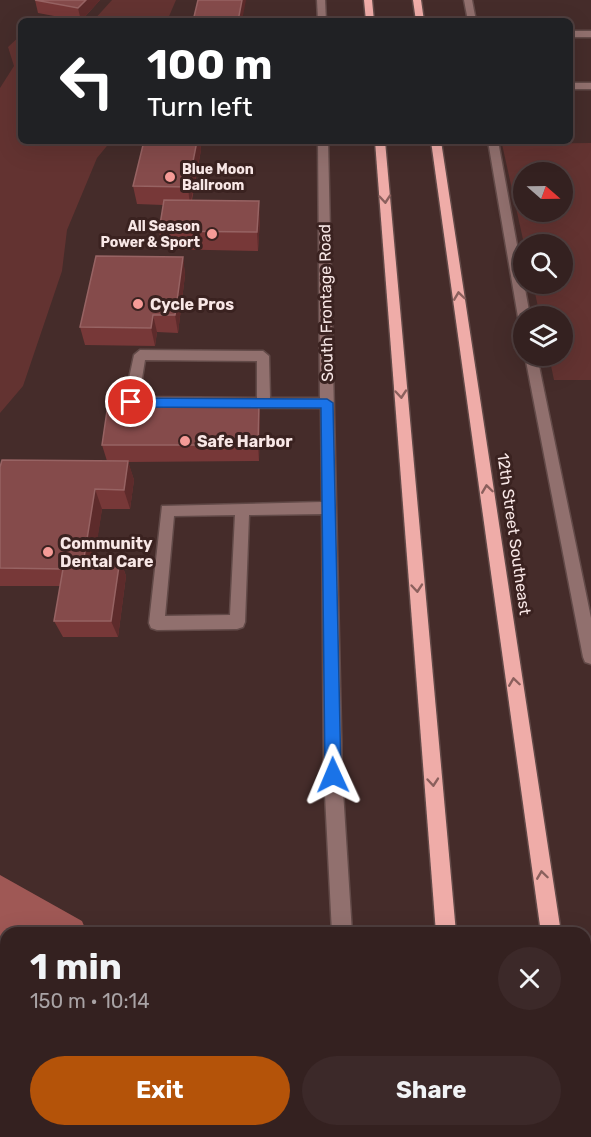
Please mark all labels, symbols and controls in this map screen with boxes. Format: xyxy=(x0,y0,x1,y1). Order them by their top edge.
text: 100 m xyxy=(147,40,272,90)
icon: left xyxy=(48,42,126,120)
text: Turn left xyxy=(147,91,252,123)
place label: Blue Moon Ballroom xyxy=(182,161,254,194)
north arrow xyxy=(513,162,573,222)
map controls xyxy=(513,162,573,366)
marker: Blue Moon Ballroom xyxy=(163,170,177,184)
one-way arrow xyxy=(378,195,391,204)
place label: All Season Power & Sport xyxy=(100,218,200,251)
street label: South Frontage Road xyxy=(315,224,337,382)
marker: All Season Power & Sport xyxy=(205,227,219,241)
button: search xyxy=(513,234,573,294)
one-way arrow xyxy=(453,292,465,301)
place label: Cycle Pros xyxy=(150,295,234,314)
marker: Cycle Pros xyxy=(131,297,145,311)
button: layers xyxy=(513,306,573,366)
pin xyxy=(105,376,156,427)
icon: arrive xyxy=(114,385,147,418)
one-way arrow xyxy=(394,389,407,398)
place label: Safe Harbor xyxy=(197,432,293,451)
marker: Safe Harbor xyxy=(178,434,192,448)
street label: 12th Street Southeast xyxy=(493,452,535,616)
one-way arrow xyxy=(481,485,493,494)
place label: Community Dental Care xyxy=(60,534,153,571)
marker: Community Dental Care xyxy=(41,545,55,559)
one-way arrow xyxy=(410,583,423,592)
one-way arrow xyxy=(509,678,521,687)
position arrow xyxy=(301,743,365,807)
one-way arrow xyxy=(427,778,440,787)
one-way arrow xyxy=(537,870,549,880)
text: 1 min xyxy=(30,945,122,988)
button: close xyxy=(498,947,561,1010)
text: 150 m · 10:14 xyxy=(30,989,150,1013)
button: Exit xyxy=(30,1056,290,1125)
button: Share xyxy=(302,1056,561,1125)

